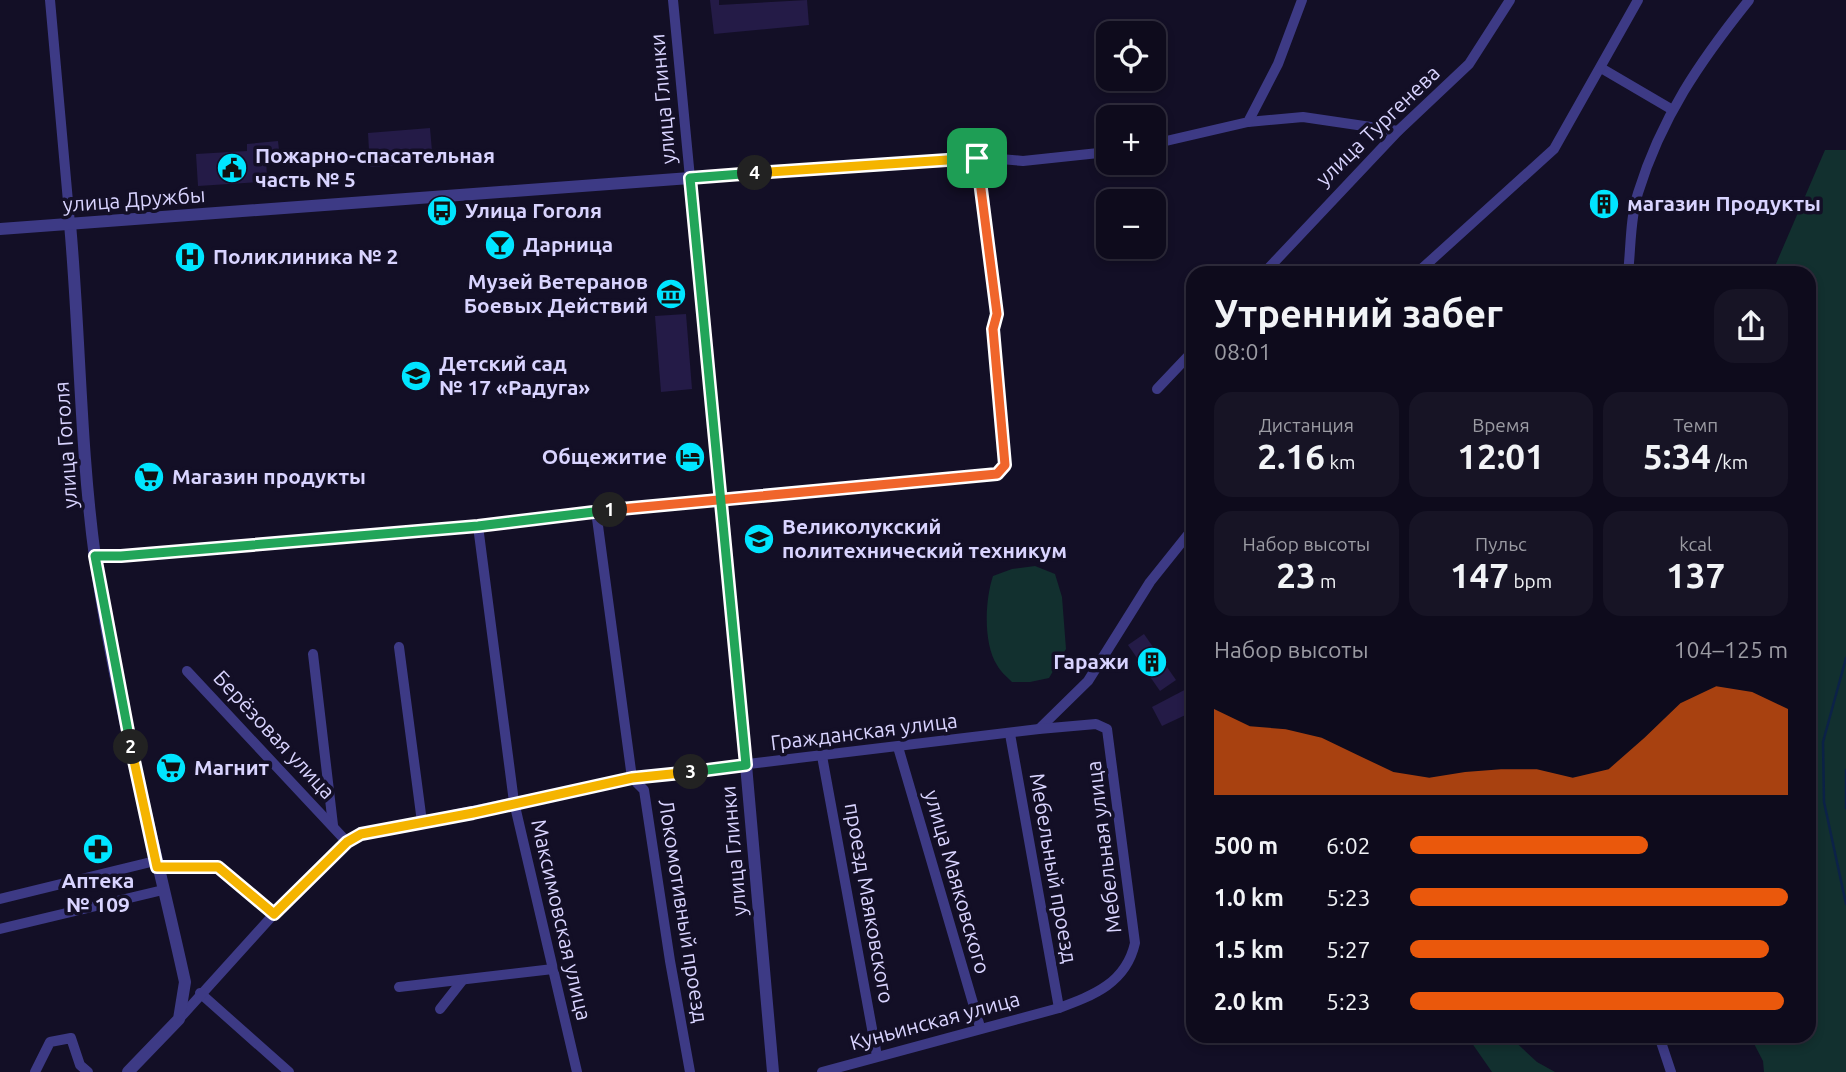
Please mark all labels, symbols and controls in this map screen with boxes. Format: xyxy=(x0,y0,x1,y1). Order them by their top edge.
map controls xyxy=(1096,21,1166,259)
button: locate xyxy=(1096,21,1166,91)
street label: улица Глинки xyxy=(644,33,680,165)
street label: улица Тургенева xyxy=(1311,60,1444,190)
button: + xyxy=(1096,105,1166,175)
pin xyxy=(947,128,1007,188)
icon: arrive xyxy=(958,139,996,177)
place label: Пожарно-спасательная часть № 5 xyxy=(255,143,495,191)
public building icon: Пожарно-спасательная часть № 5 xyxy=(215,151,249,185)
pin: 4 xyxy=(738,156,772,190)
text: 4 xyxy=(749,161,760,183)
street label: улица Дружбы xyxy=(62,182,206,216)
building icon: магазин Продукты xyxy=(1587,187,1621,221)
button: − xyxy=(1096,189,1166,259)
place label: магазин Продукты xyxy=(1627,191,1821,215)
bus stop icon: Улица Гоголя xyxy=(425,194,459,228)
place label: Улица Гоголя xyxy=(465,198,602,222)
bar icon: Дарница xyxy=(483,228,517,262)
place label: Дарница xyxy=(523,232,613,256)
hospital icon: Поликлиника № 2 xyxy=(173,240,207,274)
place label: Поликлиника № 2 xyxy=(213,244,398,268)
place label: Музей Ветеранов Боевых Действий xyxy=(464,269,648,317)
museum icon: Музей Ветеранов Боевых Действий xyxy=(654,277,688,311)
button: share xyxy=(1714,289,1788,363)
text: Утренний забег xyxy=(1214,292,1503,334)
text: 08:01 xyxy=(1214,339,1272,364)
place label: Детский сад № 17 «Радуга» xyxy=(439,351,590,399)
school or university icon: Детский сад № 17 «Радуга» xyxy=(399,359,433,393)
street label: улица Гоголя xyxy=(49,381,81,509)
text: Дистанция xyxy=(1259,414,1354,436)
text: Время xyxy=(1472,414,1530,436)
text: Темп xyxy=(1673,414,1718,436)
text: 2.16 xyxy=(1257,436,1325,476)
text: 12:01 xyxy=(1457,436,1545,476)
text: 5:34 xyxy=(1643,436,1711,476)
hotel icon: Общежитие xyxy=(673,440,707,474)
place label: Общежитие xyxy=(542,444,667,468)
text: km xyxy=(1325,451,1355,473)
text: /km xyxy=(1711,451,1748,473)
supermarket icon: Магазин продукты xyxy=(132,460,166,494)
place label: Магазин продукты xyxy=(172,464,366,488)
pin: 1 xyxy=(592,492,628,528)
text: 1 xyxy=(604,498,615,520)
place label: Великолукский политехнический техникум xyxy=(782,514,1067,562)
school or university icon: Великолукский политехнический техникум xyxy=(742,522,776,556)
text: Набор высоты xyxy=(1242,533,1370,555)
text: Пульс xyxy=(1475,533,1527,555)
text: kcal xyxy=(1679,533,1712,555)
text: 23 xyxy=(1276,555,1316,595)
text: 147 xyxy=(1450,555,1509,595)
text: 137 xyxy=(1666,555,1725,595)
text: m xyxy=(1316,570,1336,592)
text: bpm xyxy=(1509,570,1552,592)
text: Набор высоты xyxy=(1214,637,1369,662)
text: 104–125 m xyxy=(1674,637,1788,662)
building icon: Гаражи xyxy=(1135,645,1169,679)
place label: Гаражи xyxy=(1053,649,1129,673)
street label: Берёзовая улица xyxy=(209,665,340,803)
street label: Гражданская улица xyxy=(769,708,959,754)
pin: 2 xyxy=(114,730,148,764)
text: 2 xyxy=(125,735,136,757)
supermarket icon: Магнит xyxy=(154,751,188,785)
pin: 3 xyxy=(674,754,708,790)
place label: Магнит xyxy=(194,755,270,779)
text: 3 xyxy=(685,760,696,782)
street label: Мебельная улица xyxy=(1081,760,1125,935)
street label: Мебельный проезд xyxy=(1025,771,1083,965)
street label: улица Глинки xyxy=(715,785,751,917)
street label: улица Маяковского xyxy=(920,787,996,976)
street label: Локомотивный проезд xyxy=(654,797,714,1024)
street label: проезд Маяковского xyxy=(841,801,899,1005)
street label: Максимовская улица xyxy=(527,817,597,1023)
pharmacy icon: Аптека № 109 xyxy=(81,832,115,866)
text: 500 m xyxy=(1214,833,1278,858)
text: 6:02 xyxy=(1326,833,1371,858)
place label: Аптека № 109 xyxy=(62,868,134,916)
text: 1.0 km xyxy=(1214,885,1284,910)
text: 5:23 xyxy=(1326,885,1371,910)
text: 1.5 km xyxy=(1214,937,1284,962)
text: 5:27 xyxy=(1326,937,1371,962)
street label: Куньинская улица xyxy=(847,986,1022,1054)
text: 2.0 km xyxy=(1214,989,1284,1014)
text: 5:23 xyxy=(1326,989,1371,1014)

